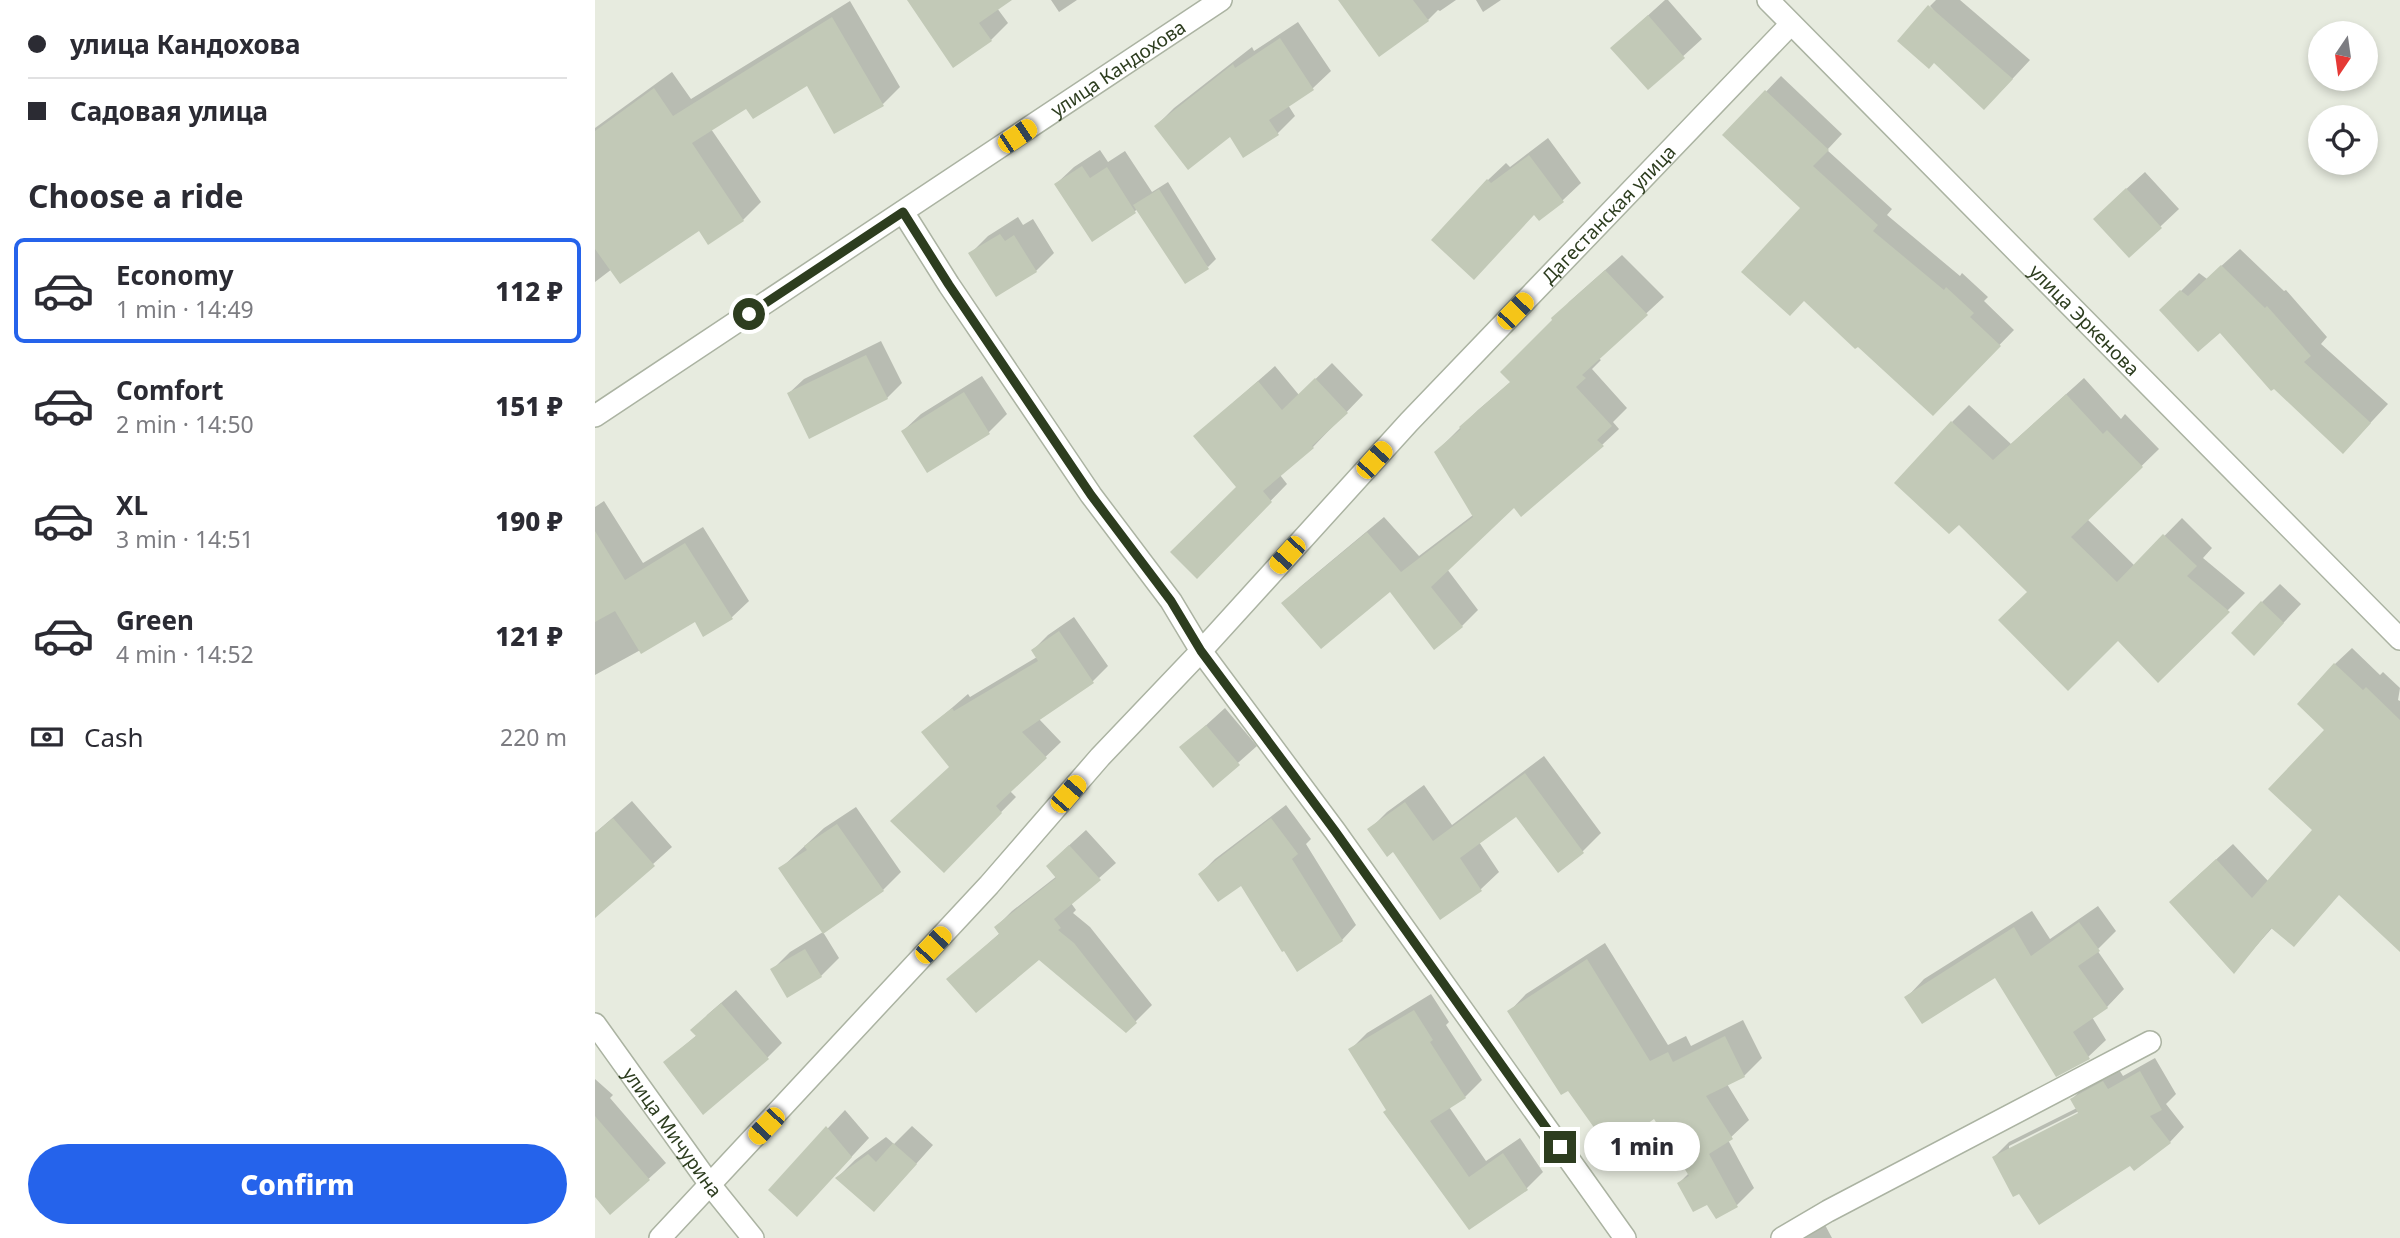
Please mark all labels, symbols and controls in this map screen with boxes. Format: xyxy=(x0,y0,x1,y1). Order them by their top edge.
street label: улица Кандохова xyxy=(1045,14,1191,123)
north arrow xyxy=(2308,21,2378,91)
map controls xyxy=(2308,21,2378,175)
text: улица Кандохова xyxy=(70,26,301,62)
text: Садовая улица xyxy=(70,93,268,129)
button: locate xyxy=(2308,105,2378,175)
car xyxy=(994,116,1041,156)
street label: Дагестанская улица xyxy=(1536,139,1681,289)
text: Choose a ride xyxy=(28,174,244,217)
text: Economy xyxy=(116,257,234,293)
street label: улица Эркенова xyxy=(2023,258,2145,381)
icon: car xyxy=(32,259,95,322)
text: 112 ₽ xyxy=(495,273,563,309)
car xyxy=(1493,289,1538,333)
text: 1 min · 14:49 xyxy=(116,293,254,325)
route start xyxy=(733,298,765,330)
text: Comfort xyxy=(116,372,224,408)
icon: car xyxy=(32,374,95,437)
text: 151 ₽ xyxy=(495,388,563,424)
text: 2 min · 14:50 xyxy=(116,408,254,440)
car xyxy=(1353,437,1396,483)
text: XL xyxy=(116,487,148,523)
icon: car xyxy=(32,489,95,552)
text: 190 ₽ xyxy=(495,503,563,539)
text: 3 min · 14:51 xyxy=(116,523,254,555)
car xyxy=(1266,532,1309,578)
text: Green xyxy=(116,602,194,638)
icon: car xyxy=(32,604,95,667)
text: 121 ₽ xyxy=(495,618,563,654)
text: 4 min · 14:52 xyxy=(116,638,254,670)
icon: cash xyxy=(28,718,66,756)
text: Cash xyxy=(84,719,144,755)
text: 220 m xyxy=(500,721,567,753)
car xyxy=(1047,771,1090,817)
car xyxy=(911,922,956,968)
street label: улица Мичурина xyxy=(617,1062,728,1203)
car xyxy=(744,1103,789,1149)
callout: 1 min xyxy=(1585,1122,1700,1172)
text: 1 min xyxy=(1610,1130,1674,1162)
route end xyxy=(1544,1131,1576,1163)
button: Confirm xyxy=(28,1144,567,1224)

